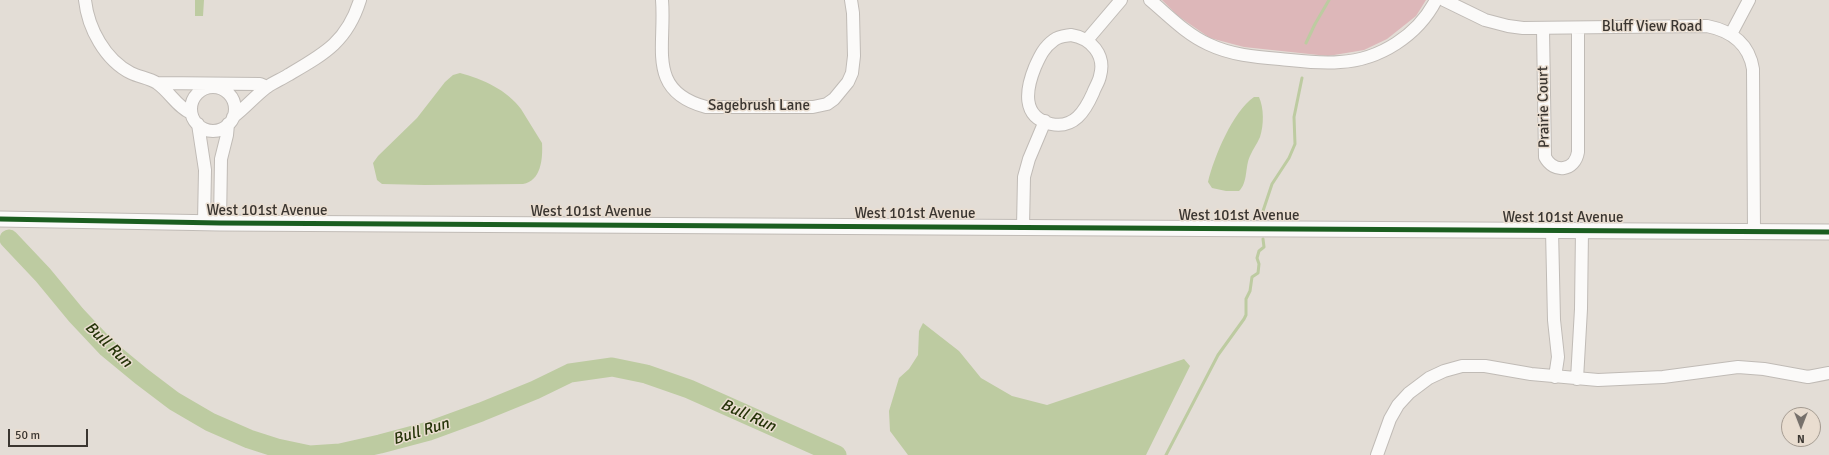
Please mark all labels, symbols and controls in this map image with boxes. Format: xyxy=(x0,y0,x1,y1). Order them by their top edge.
street label: Bluff View Road xyxy=(1602,18,1702,36)
street label: Prairie Court xyxy=(1534,66,1554,148)
street label: Sagebrush Lane xyxy=(708,97,810,115)
street label: West 101st Avenue xyxy=(206,202,328,220)
street label: West 101st Avenue xyxy=(530,203,652,221)
street label: West 101st Avenue xyxy=(854,205,976,223)
street label: West 101st Avenue xyxy=(1178,207,1300,225)
street label: West 101st Avenue xyxy=(1502,209,1624,227)
water label: Bull Run xyxy=(81,318,135,372)
water label: Bull Run xyxy=(718,395,778,437)
north arrow xyxy=(1781,407,1821,447)
water label: Bull Run xyxy=(391,414,451,450)
scale bar xyxy=(10,421,90,447)
text: 50 m xyxy=(15,428,40,443)
text: N xyxy=(1797,432,1805,445)

